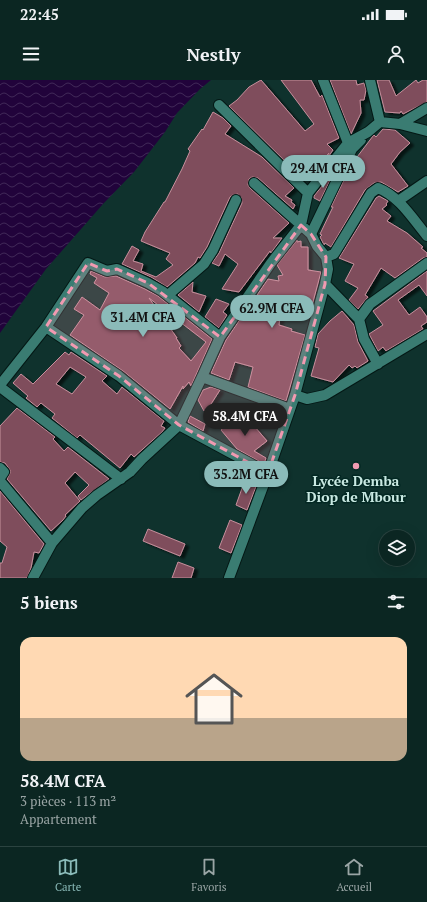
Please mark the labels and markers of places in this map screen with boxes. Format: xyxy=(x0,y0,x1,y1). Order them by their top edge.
pin: 29.4M CFA xyxy=(277,155,369,189)
pin: 62.9M CFA xyxy=(226,295,318,329)
pin: 31.4M CFA xyxy=(97,304,189,338)
pin: 58.4M CFA xyxy=(199,403,291,437)
pin: 35.2M CFA xyxy=(200,461,292,495)
marker: Lycée Demba Diop de Mbour xyxy=(351,461,361,471)
place label: Lycée Demba Diop de Mbour xyxy=(306,471,406,506)

